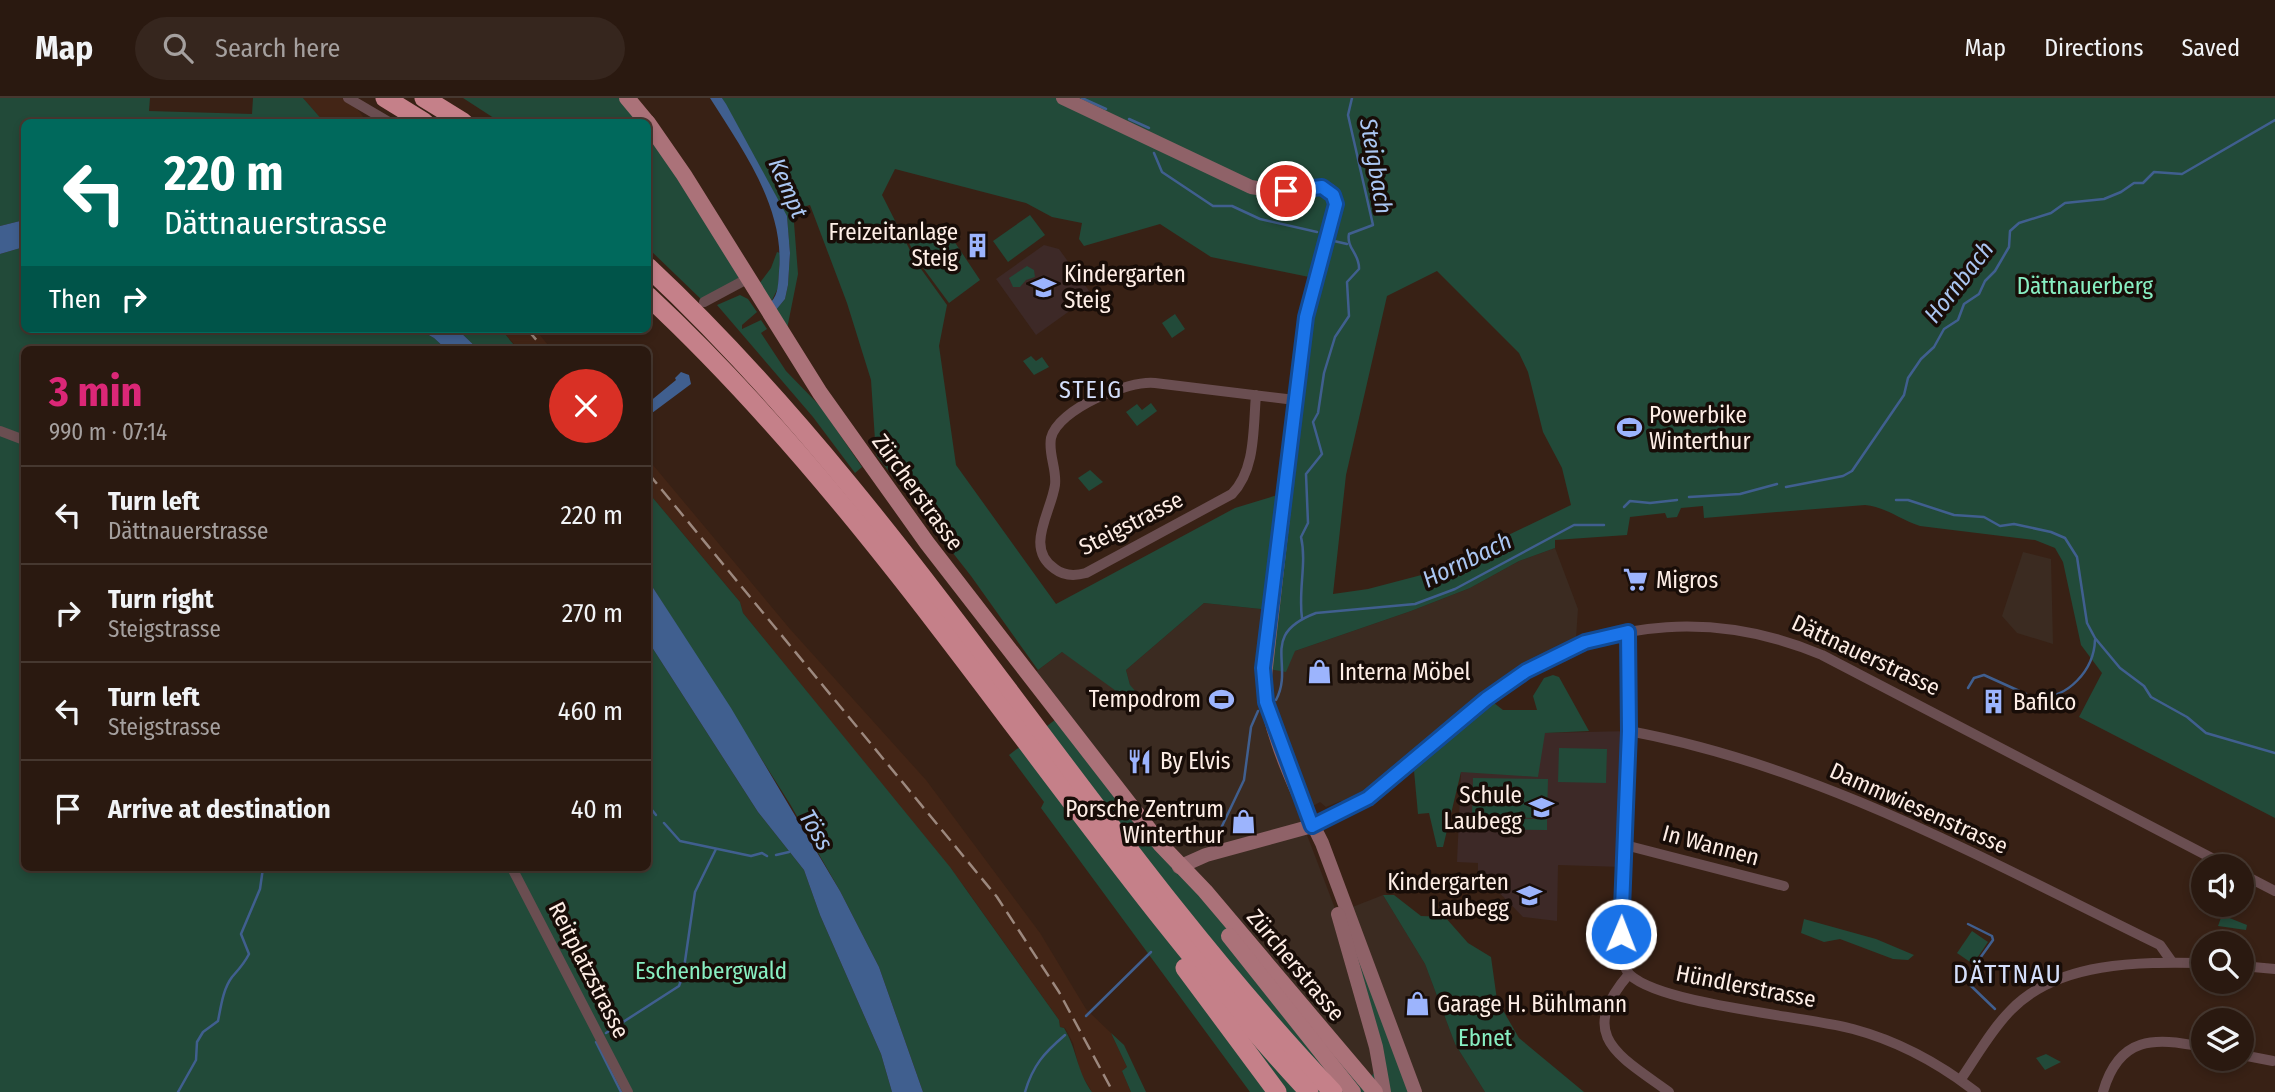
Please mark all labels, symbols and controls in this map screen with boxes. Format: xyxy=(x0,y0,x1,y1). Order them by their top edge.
search box xyxy=(135,17,625,80)
text: Map xyxy=(35,28,93,68)
icon: search xyxy=(159,29,197,67)
text: Search here xyxy=(215,33,340,64)
text: Map xyxy=(1965,34,2006,62)
text: Directions xyxy=(2044,34,2143,62)
text: Saved xyxy=(2181,34,2240,62)
water label: Steigbach xyxy=(1354,115,1398,216)
text: 220 m xyxy=(164,144,284,203)
icon: left xyxy=(49,147,140,238)
water label: Kempt xyxy=(762,154,814,222)
pin xyxy=(1256,161,1316,221)
icon: arrive xyxy=(1267,172,1305,210)
text: Dättnauerstrasse xyxy=(164,204,387,242)
place label: Freizeitanlage Steig xyxy=(829,218,958,272)
building icon: Freizeitanlage Steig xyxy=(964,231,992,259)
water label: Hornbach xyxy=(1918,236,2000,328)
place label: Kindergarten Steig xyxy=(1064,260,1186,314)
park label: Dättnauerberg xyxy=(2017,272,2153,300)
school or university icon: Kindergarten Steig xyxy=(1030,273,1058,301)
icon: right xyxy=(115,280,153,318)
text: Then xyxy=(49,284,101,315)
text: 3 min xyxy=(49,367,143,417)
button: close xyxy=(549,369,623,443)
district label: STEIG xyxy=(1059,376,1123,404)
place label: Powerbike Winterthur xyxy=(1649,401,1750,455)
sports icon: Powerbike Winterthur xyxy=(1615,414,1643,442)
text: 990 m · 07:14 xyxy=(49,418,167,446)
street label: Zürcherstrasse xyxy=(866,428,970,556)
street label: Steigstrasse xyxy=(1074,485,1188,561)
text: Turn left xyxy=(108,486,200,517)
icon: left xyxy=(49,496,87,534)
text: 220 m xyxy=(560,500,623,531)
text: Dättnauerstrasse xyxy=(108,517,268,545)
water label: Hornbach xyxy=(1418,526,1516,594)
supermarket icon: Migros xyxy=(1622,566,1650,594)
place label: Migros xyxy=(1656,566,1718,594)
text: Turn right xyxy=(108,584,214,615)
icon: right xyxy=(49,594,87,632)
text: 270 m xyxy=(562,598,623,629)
street label: Dättnauerstrasse xyxy=(1787,608,1945,702)
text: Steigstrasse xyxy=(108,615,221,643)
shop icon: Interna Möbel xyxy=(1305,658,1333,686)
place label: Interna Möbel xyxy=(1339,658,1471,686)
text: Turn left xyxy=(108,682,200,713)
place label: Tempodrom xyxy=(1089,685,1201,713)
sports icon: Tempodrom xyxy=(1207,685,1235,713)
building icon: Bafilco xyxy=(1979,688,2007,716)
place label: Bafilco xyxy=(2013,688,2076,716)
icon: left xyxy=(49,692,87,730)
text: 460 m xyxy=(558,696,623,727)
text: Steigstrasse xyxy=(108,713,221,741)
restaurant icon: By Elvis xyxy=(1126,747,1154,775)
place label: By Elvis xyxy=(1160,747,1231,775)
street label: Dammwiesenstrasse xyxy=(1826,756,2012,860)
place label: Schule Laubegg xyxy=(1443,781,1522,835)
icon: arrive xyxy=(49,790,87,828)
text: Arrive at destination xyxy=(108,794,331,825)
text: 40 m xyxy=(571,794,623,825)
school or university icon: Schule Laubegg xyxy=(1528,794,1556,822)
place label: Porsche Zentrum Winterthur xyxy=(1065,795,1224,849)
water label: Töss xyxy=(793,805,839,855)
shop icon: Porsche Zentrum Winterthur xyxy=(1230,808,1258,836)
street label: In Wannen xyxy=(1660,819,1762,871)
map controls xyxy=(2191,854,2254,1071)
button: sound xyxy=(2191,854,2254,917)
place label: Kindergarten Laubegg xyxy=(1387,868,1509,922)
school or university icon: Kindergarten Laubegg xyxy=(1515,881,1543,909)
street label: Reitplatzstrasse xyxy=(543,897,635,1043)
position arrow xyxy=(1584,897,1658,971)
street label: Zürcherstrasse xyxy=(1241,903,1351,1027)
button: search xyxy=(2191,931,2254,994)
park label: Eschenbergwald xyxy=(635,957,787,985)
street label: Hündlerstrasse xyxy=(1674,959,1818,1013)
district label: DÄTTNAU xyxy=(1953,959,2063,990)
shop icon: Garage H. Bühlmann xyxy=(1403,990,1431,1018)
place label: Garage H. Bühlmann xyxy=(1437,990,1627,1018)
button: layers xyxy=(2191,1008,2254,1071)
park label: Ebnet xyxy=(1458,1024,1512,1052)

